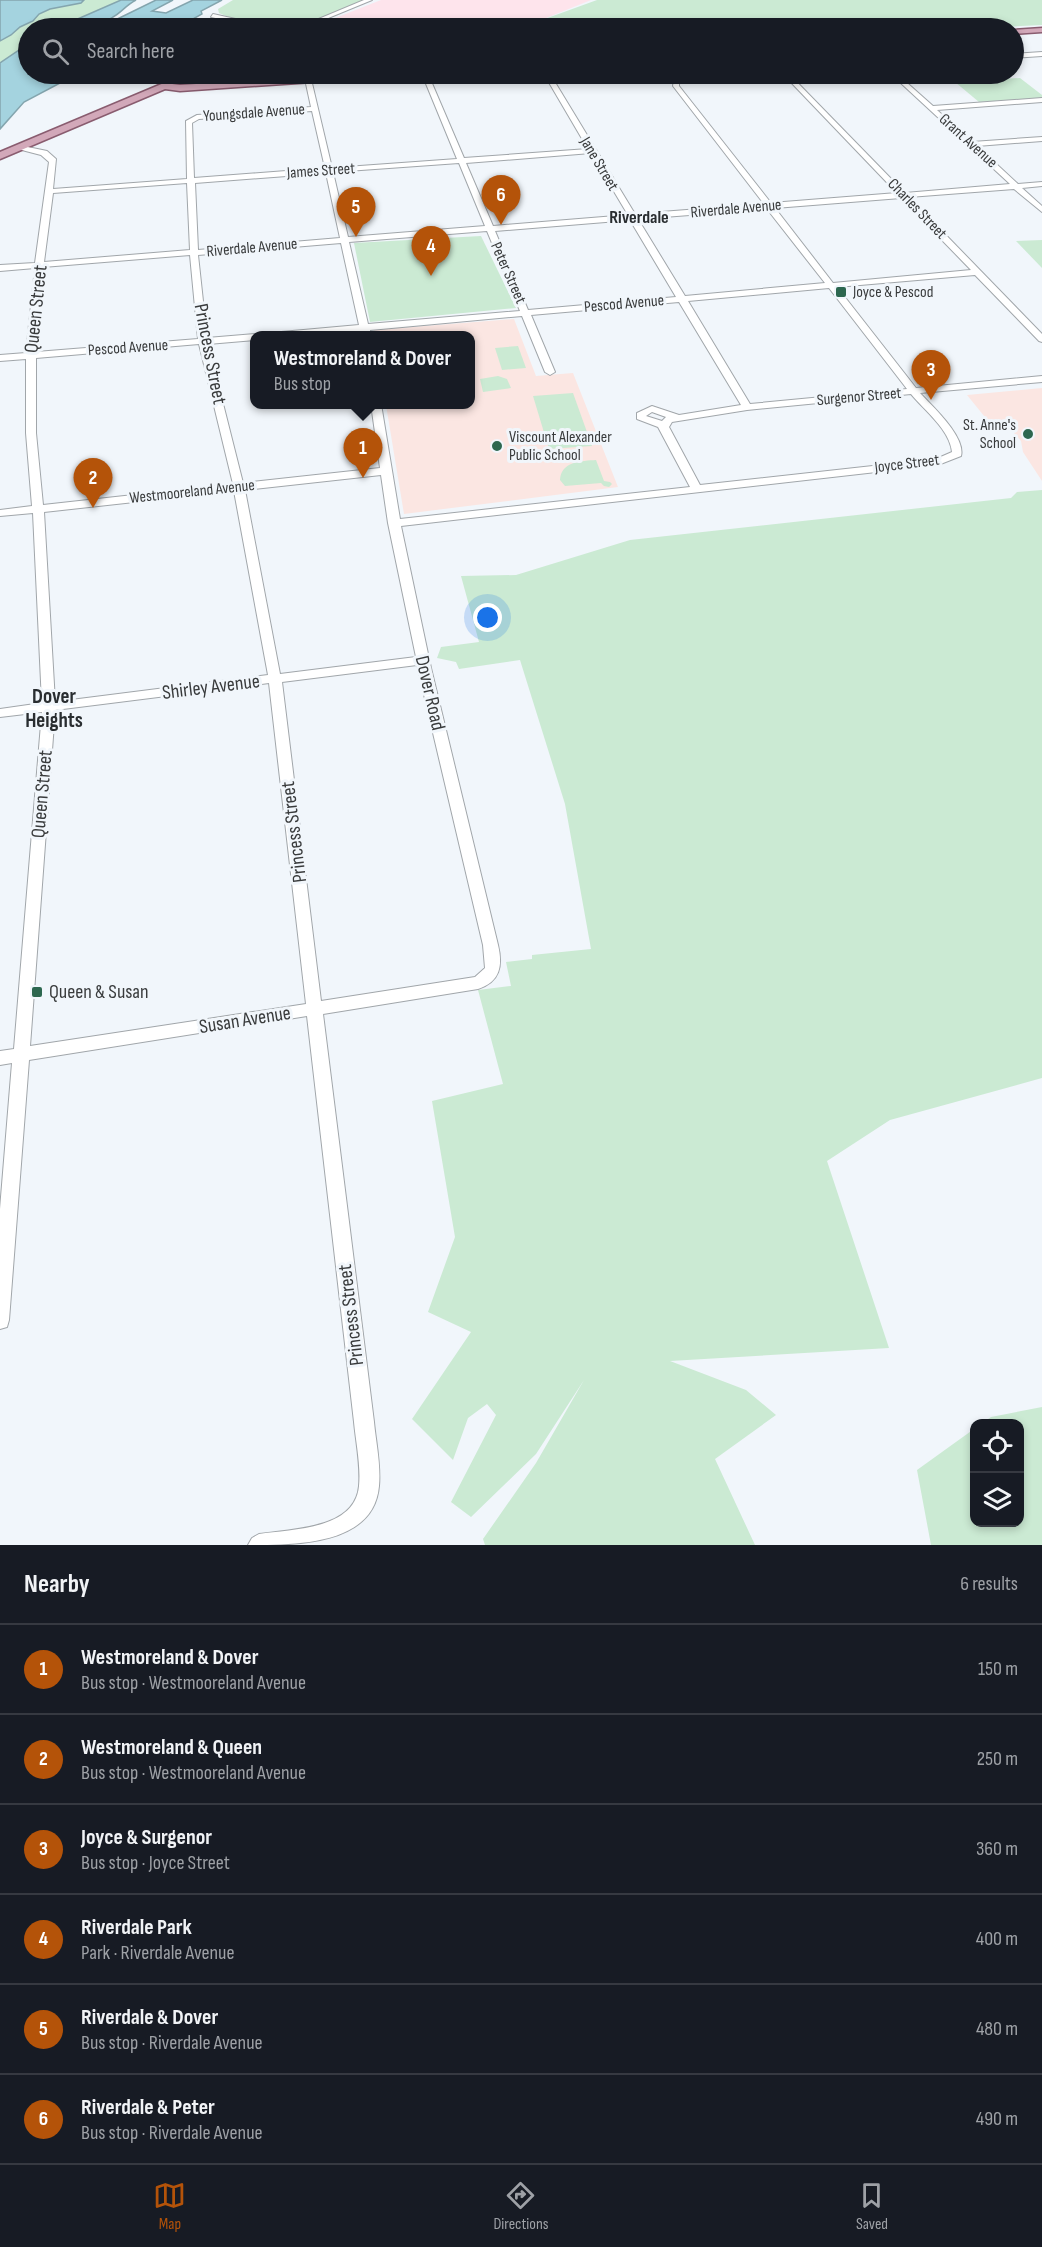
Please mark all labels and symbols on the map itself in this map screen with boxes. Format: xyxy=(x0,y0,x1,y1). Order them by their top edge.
street label: Youngsdale Avenue xyxy=(202,100,306,126)
street label: Grant Avenue xyxy=(935,110,1001,172)
street label: Jane Street xyxy=(575,133,622,194)
street label: James Street xyxy=(285,159,356,183)
street label: Charles Street xyxy=(883,175,951,243)
pin: 6 xyxy=(482,176,520,225)
pin: 5 xyxy=(336,188,376,237)
street label: Riverdale Avenue xyxy=(690,196,782,222)
district label: Riverdale xyxy=(609,207,669,228)
pin: 4 xyxy=(412,226,450,276)
street label: Riverdale Avenue xyxy=(206,235,298,261)
street label: Peter Street xyxy=(486,239,530,307)
street label: Queen Street xyxy=(19,264,53,354)
place label: Joyce & Pescod xyxy=(852,283,933,302)
marker: Joyce & Pescod xyxy=(834,285,848,299)
street label: Pescod Avenue xyxy=(583,291,665,317)
street label: Princess Street xyxy=(188,302,232,406)
street label: Pescod Avenue xyxy=(87,336,169,360)
pin: 3 xyxy=(912,350,950,400)
street label: Surgenor Street xyxy=(816,384,902,410)
place label: St. Anne's School xyxy=(963,416,1016,453)
marker: St. Anne's School xyxy=(1021,427,1035,441)
pin: 1 xyxy=(344,428,382,478)
place label: Viscount Alexander Public School xyxy=(509,428,612,465)
marker: Viscount Alexander Public School xyxy=(490,439,504,453)
street label: Joyce Street xyxy=(873,451,940,478)
pin: 2 xyxy=(74,458,112,508)
street label: Westmooreland Avenue xyxy=(128,476,256,508)
your location xyxy=(473,603,502,632)
street label: Dover Road xyxy=(410,653,450,733)
street label: Shirley Avenue xyxy=(161,669,261,705)
district label: Dover Heights xyxy=(25,684,83,733)
street label: Queen Street xyxy=(26,749,58,839)
street label: Princess Street xyxy=(276,780,312,884)
place label: Queen & Susan xyxy=(49,980,149,1004)
marker: Queen & Susan xyxy=(30,985,44,999)
street label: Susan Avenue xyxy=(198,1001,292,1039)
street label: Princess Street xyxy=(333,1263,369,1367)

